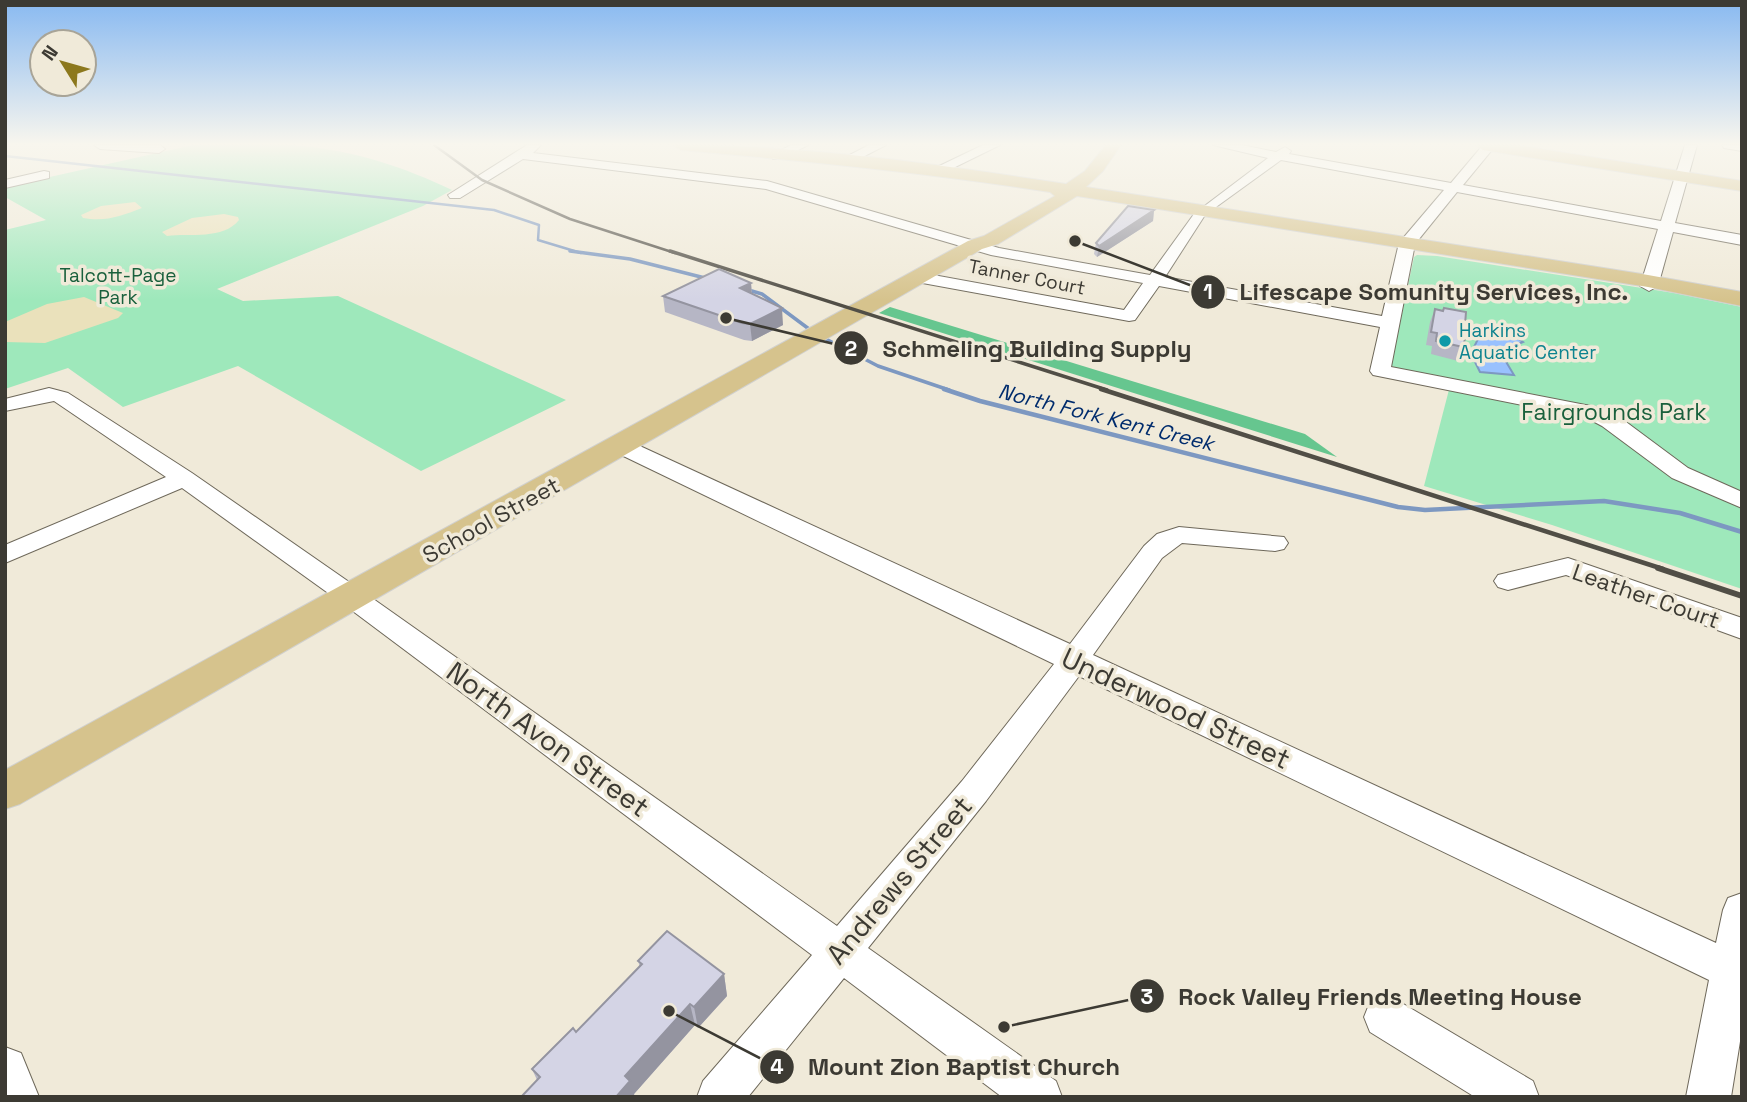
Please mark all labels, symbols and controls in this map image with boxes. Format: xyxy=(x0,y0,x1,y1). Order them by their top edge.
north arrow xyxy=(28,28,98,98)
text: N xyxy=(36,40,64,66)
street label: Tanner Court xyxy=(966,253,1088,301)
park label: Talcott-Page Park xyxy=(59,263,177,310)
callout: Lifescape Somunity Services, Inc. xyxy=(1190,269,1643,314)
text: Lifescape Somunity Services, Inc. xyxy=(1240,276,1628,307)
text: 1 xyxy=(1203,278,1213,305)
place label: Harkins Aquatic Center xyxy=(1459,318,1596,365)
callout: Schmeling Building Supply xyxy=(834,326,1206,371)
text: Schmeling Building Supply xyxy=(882,333,1192,364)
marker: Harkins Aquatic Center xyxy=(1437,333,1453,349)
text: 2 xyxy=(845,335,857,362)
water label: North Fork Kent Creek xyxy=(995,377,1219,458)
park label: Fairgrounds Park xyxy=(1521,397,1707,427)
street label: School Street xyxy=(417,470,565,570)
street label: Leather Court xyxy=(1568,557,1724,635)
street label: Underwood Street xyxy=(1056,639,1296,777)
street label: North Avon Street xyxy=(439,653,657,825)
street label: Andrews Street xyxy=(818,788,980,972)
callout: Rock Valley Friends Meeting House xyxy=(1130,974,1596,1019)
text: Rock Valley Friends Meeting House xyxy=(1178,981,1582,1012)
text: 3 xyxy=(1141,983,1153,1010)
callout: Mount Zion Baptist Church xyxy=(759,1044,1134,1089)
text: Mount Zion Baptist Church xyxy=(808,1051,1120,1082)
text: 4 xyxy=(770,1053,784,1080)

